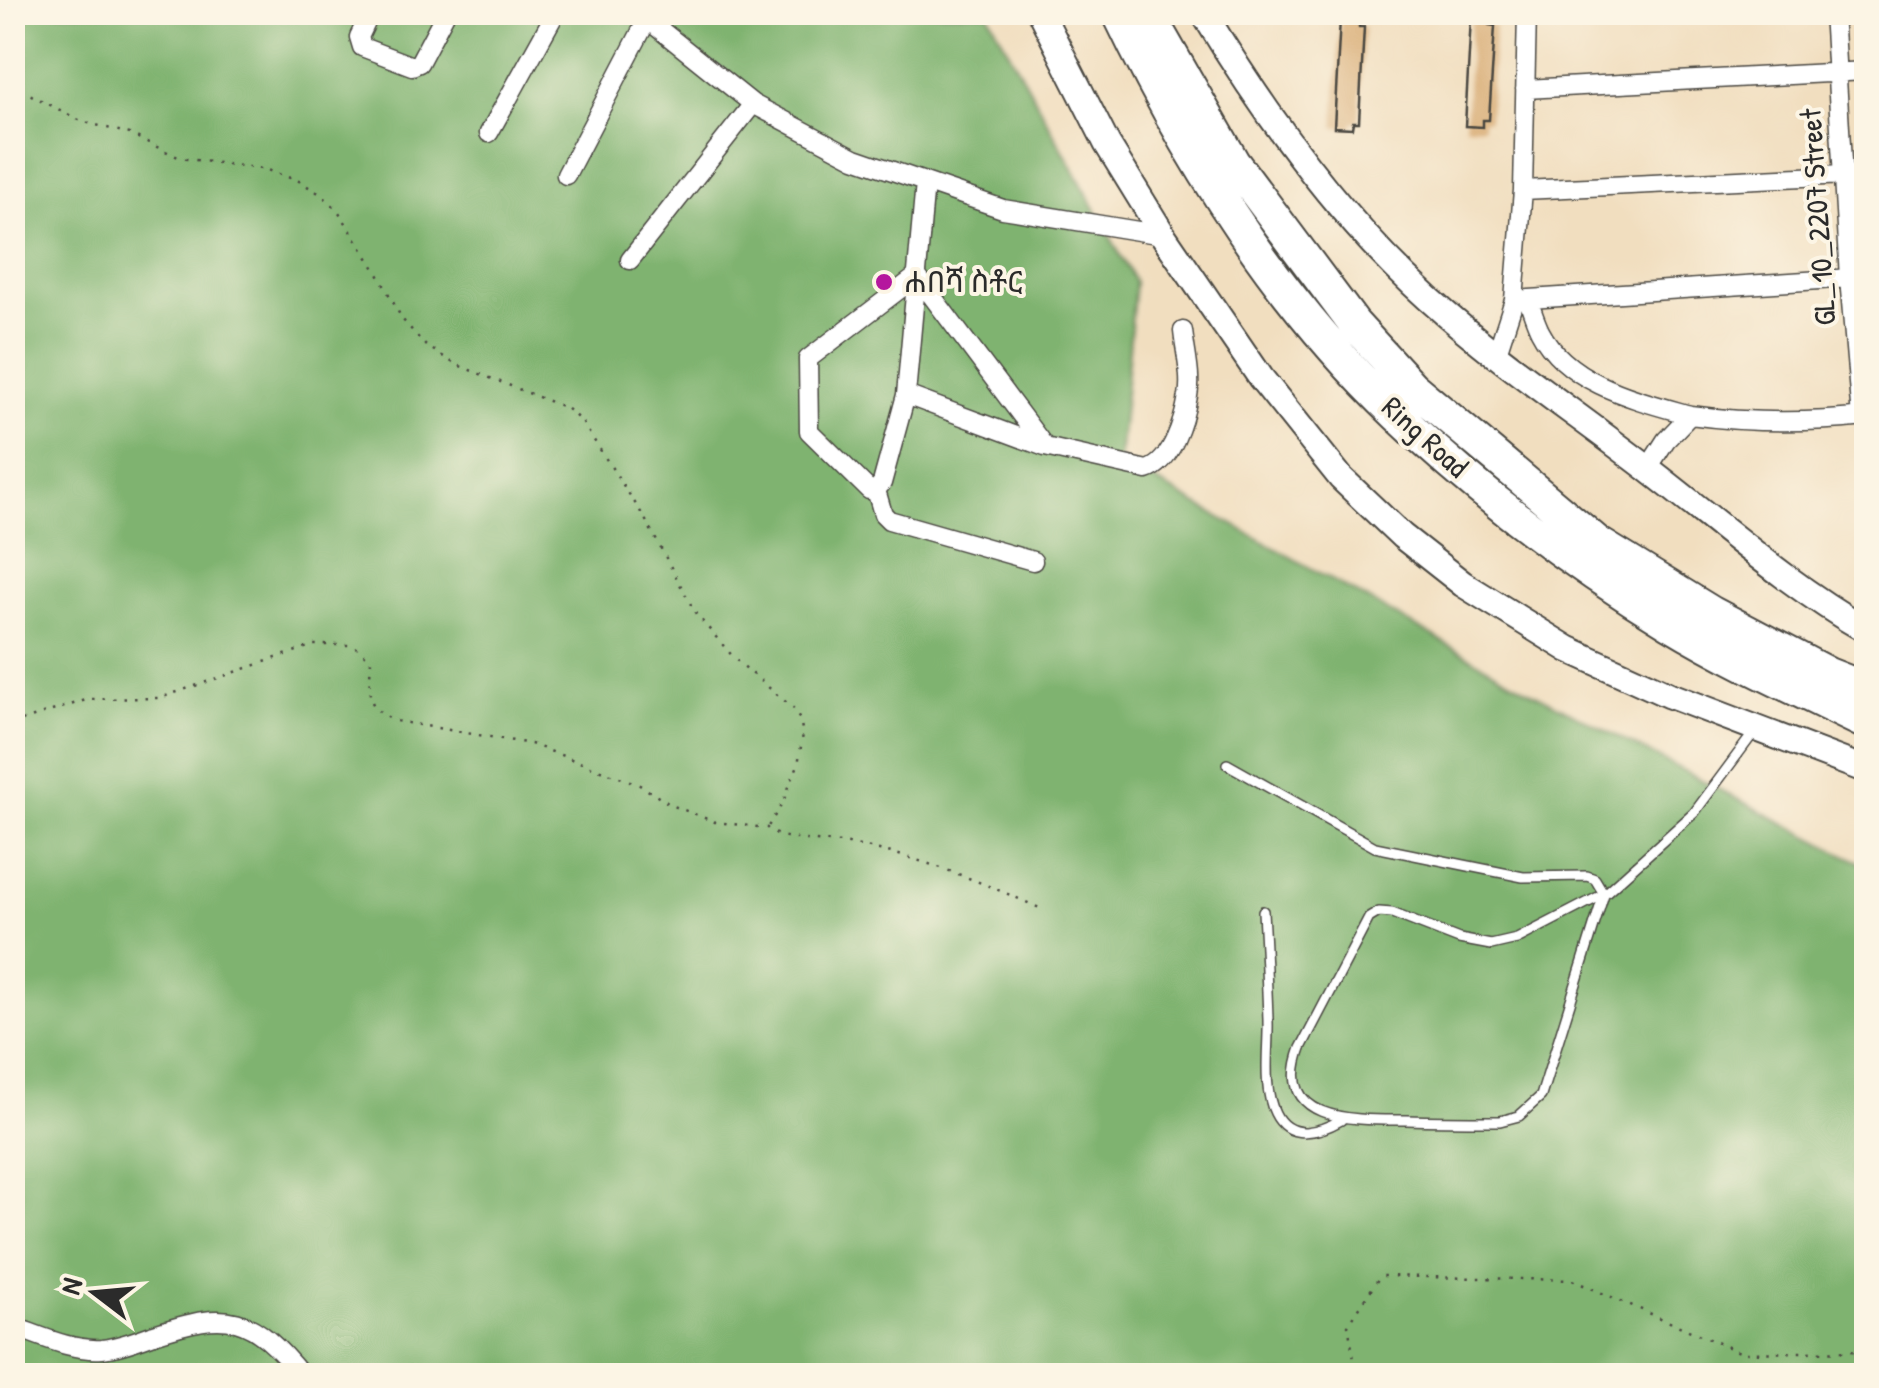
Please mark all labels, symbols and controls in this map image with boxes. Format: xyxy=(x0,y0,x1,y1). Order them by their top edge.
street label: GL_10_2207 Street xyxy=(1789,107,1845,327)
place label: ሐበሻ ስቶር xyxy=(904,261,1023,301)
marker: ሐበሻ ስቶር xyxy=(873,271,895,293)
street label: Ring Road xyxy=(1374,387,1478,486)
north arrow xyxy=(45,1243,145,1343)
text: N xyxy=(51,1274,91,1299)

